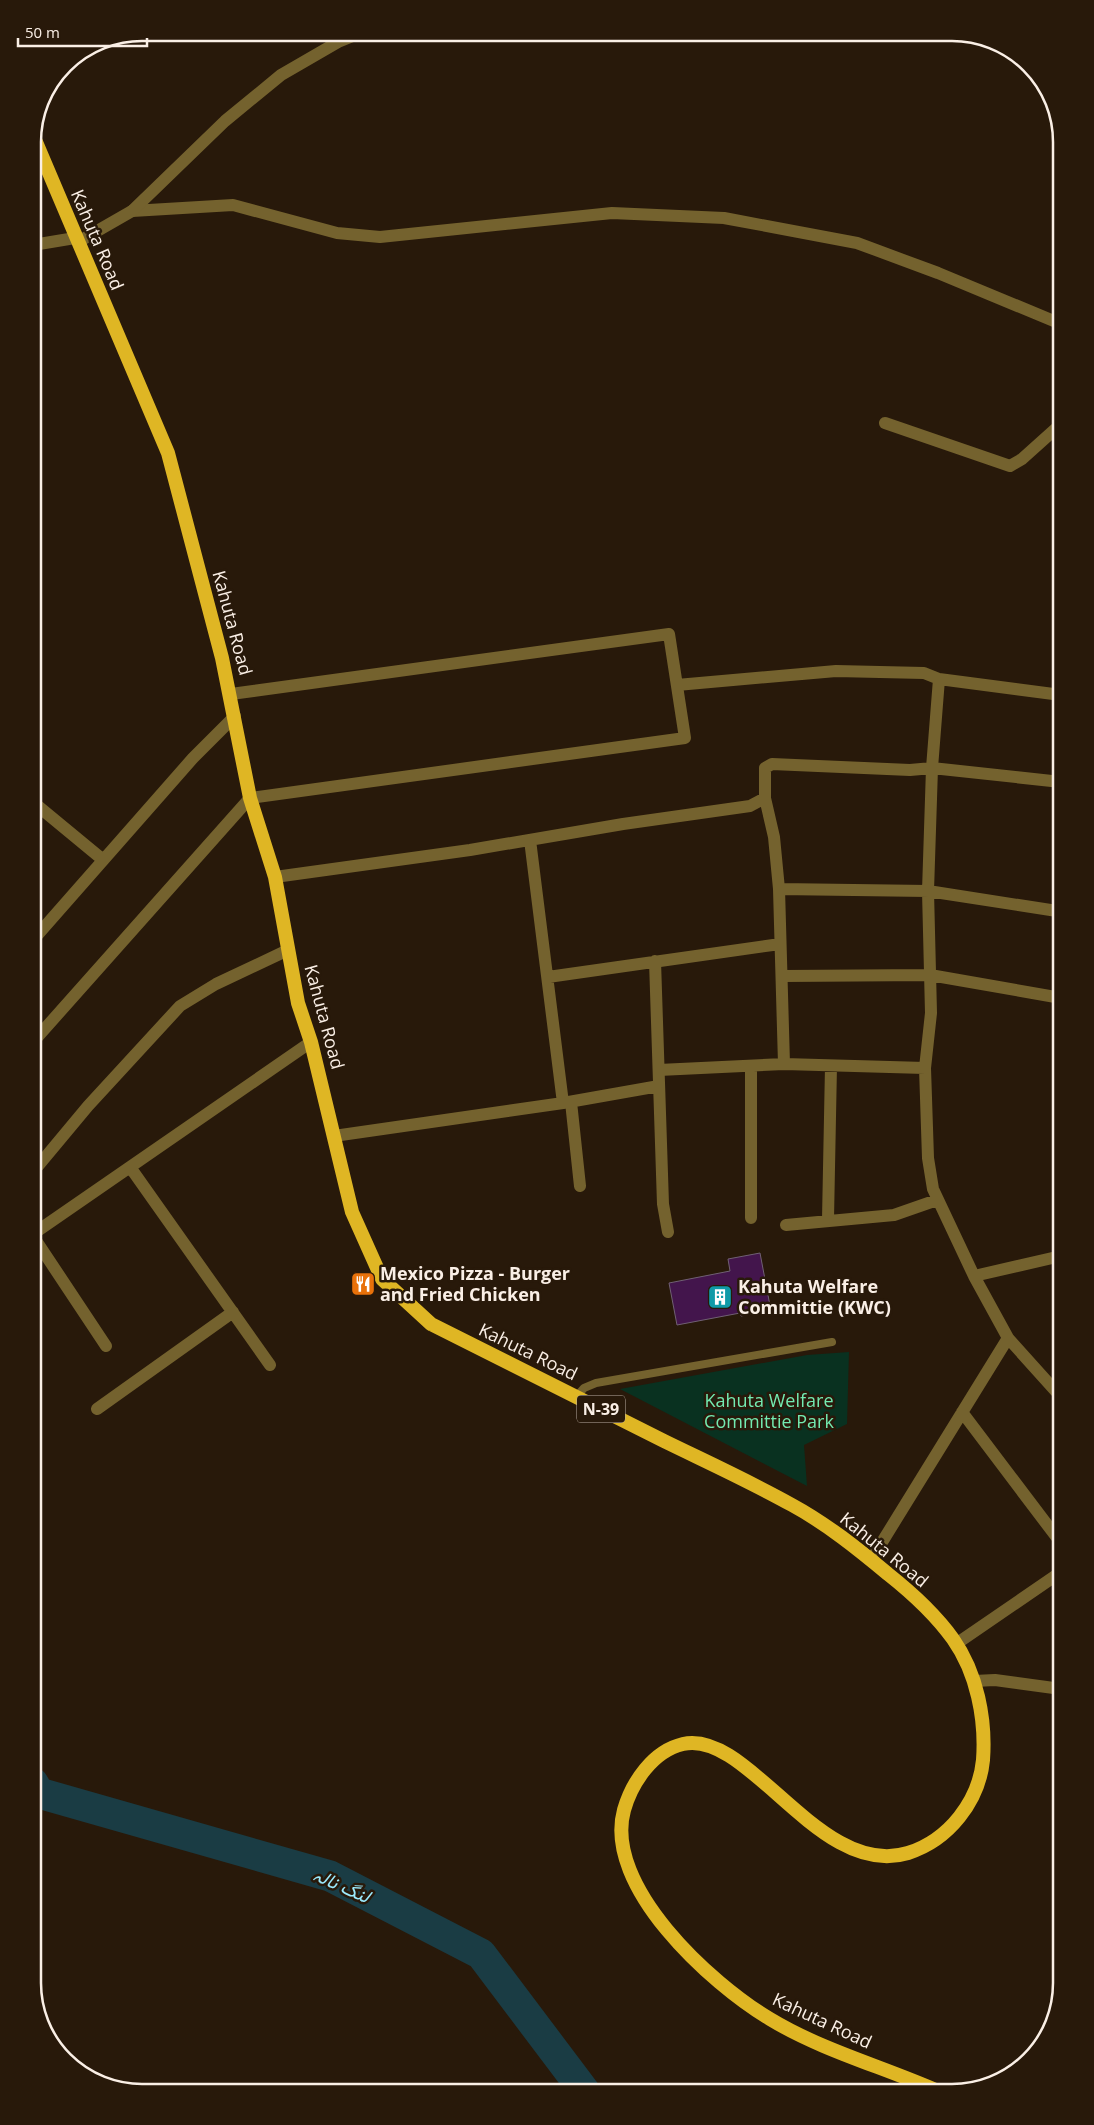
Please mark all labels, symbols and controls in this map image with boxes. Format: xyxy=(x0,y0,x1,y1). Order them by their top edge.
scale bar xyxy=(18,15,146,47)
text: 50 m xyxy=(25,22,60,42)
street label: Kahuta Road xyxy=(66,186,130,294)
street label: Kahuta Road xyxy=(208,568,258,678)
street label: Kahuta Road xyxy=(300,962,350,1072)
place label: Mexico Pizza - Burger and Fried Chicken xyxy=(380,1261,570,1306)
restaurant icon: Mexico Pizza - Burger and Fried Chicken xyxy=(350,1271,376,1297)
place label: Kahuta Welfare Committie (KWC) xyxy=(738,1274,891,1319)
building icon: Kahuta Welfare Committie (KWC) xyxy=(707,1284,733,1310)
street label: Kahuta Road xyxy=(475,1317,582,1385)
park label: Kahuta Welfare Committie Park xyxy=(704,1388,834,1433)
road number: N-39 xyxy=(577,1396,625,1422)
street label: Kahuta Road xyxy=(835,1506,934,1592)
water label: لنگ نالہ xyxy=(310,1861,377,1910)
street label: Kahuta Road xyxy=(769,1987,876,2054)

